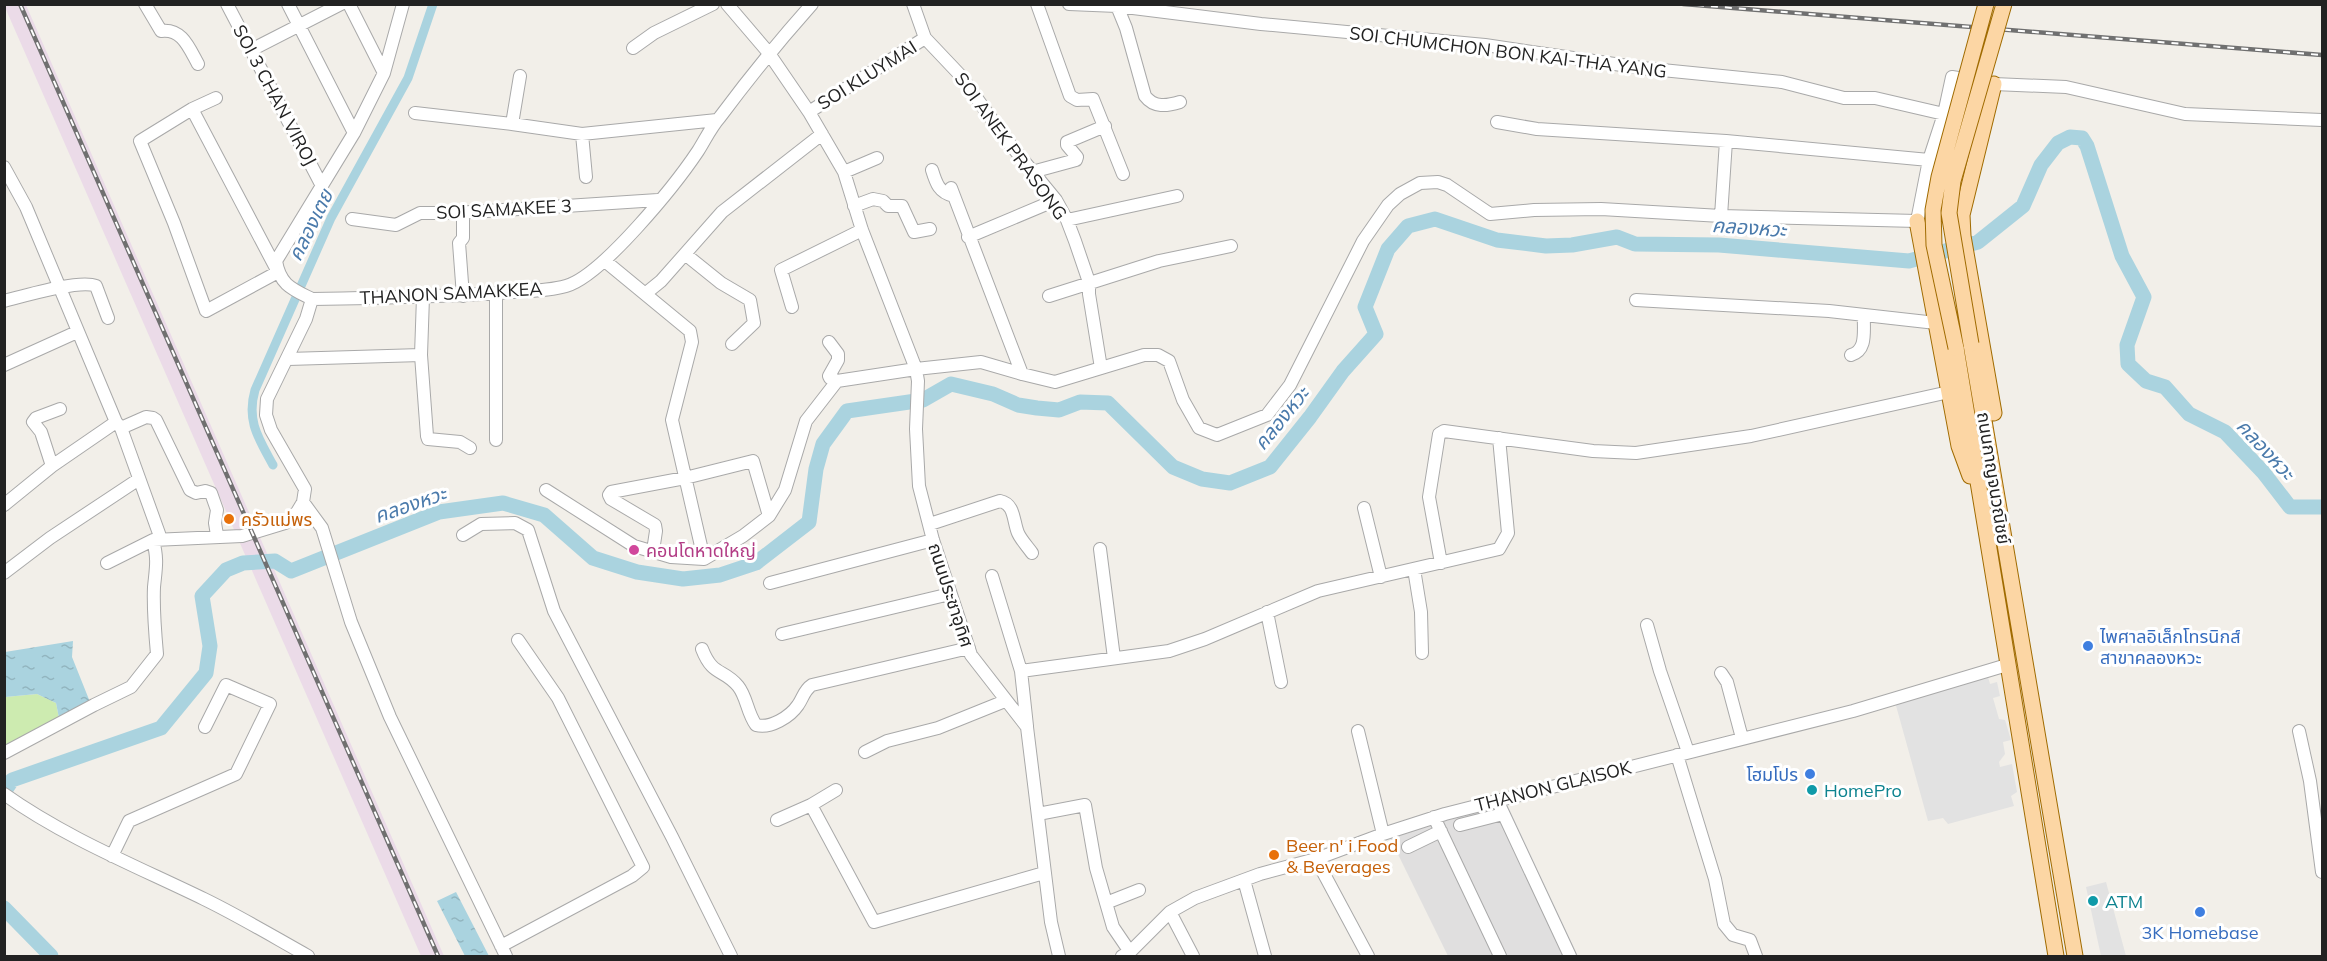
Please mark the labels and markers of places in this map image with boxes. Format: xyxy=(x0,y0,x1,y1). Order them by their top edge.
place label: ครัวแม่พร xyxy=(241,508,312,531)
marker: ครัวแม่พร xyxy=(222,512,236,526)
place label: คอนโดหาดใหญ่ xyxy=(646,539,756,562)
marker: คอนโดหาดใหญ่ xyxy=(627,543,641,557)
place label: ไพศาลอิเล็กโทรนิกส์ สาขาคลองหวะ xyxy=(2099,625,2241,669)
marker: ไพศาลอิเล็กโทรนิกส์ สาขาคลองหวะ xyxy=(2081,639,2095,653)
place label: โฮมโปร xyxy=(1746,763,1798,786)
marker: โฮมโปร xyxy=(1803,767,1817,781)
place label: HomePro xyxy=(1824,779,1902,802)
marker: HomePro xyxy=(1805,783,1819,797)
place label: Beer n' i Food & Beverages xyxy=(1286,834,1398,878)
marker: Beer n' i Food & Beverages xyxy=(1267,848,1281,862)
place label: ATM xyxy=(2105,890,2143,913)
marker: ATM xyxy=(2086,894,2100,908)
marker: 3K Homebase xyxy=(2193,905,2207,919)
place label: 3K Homebase xyxy=(2142,921,2258,944)

